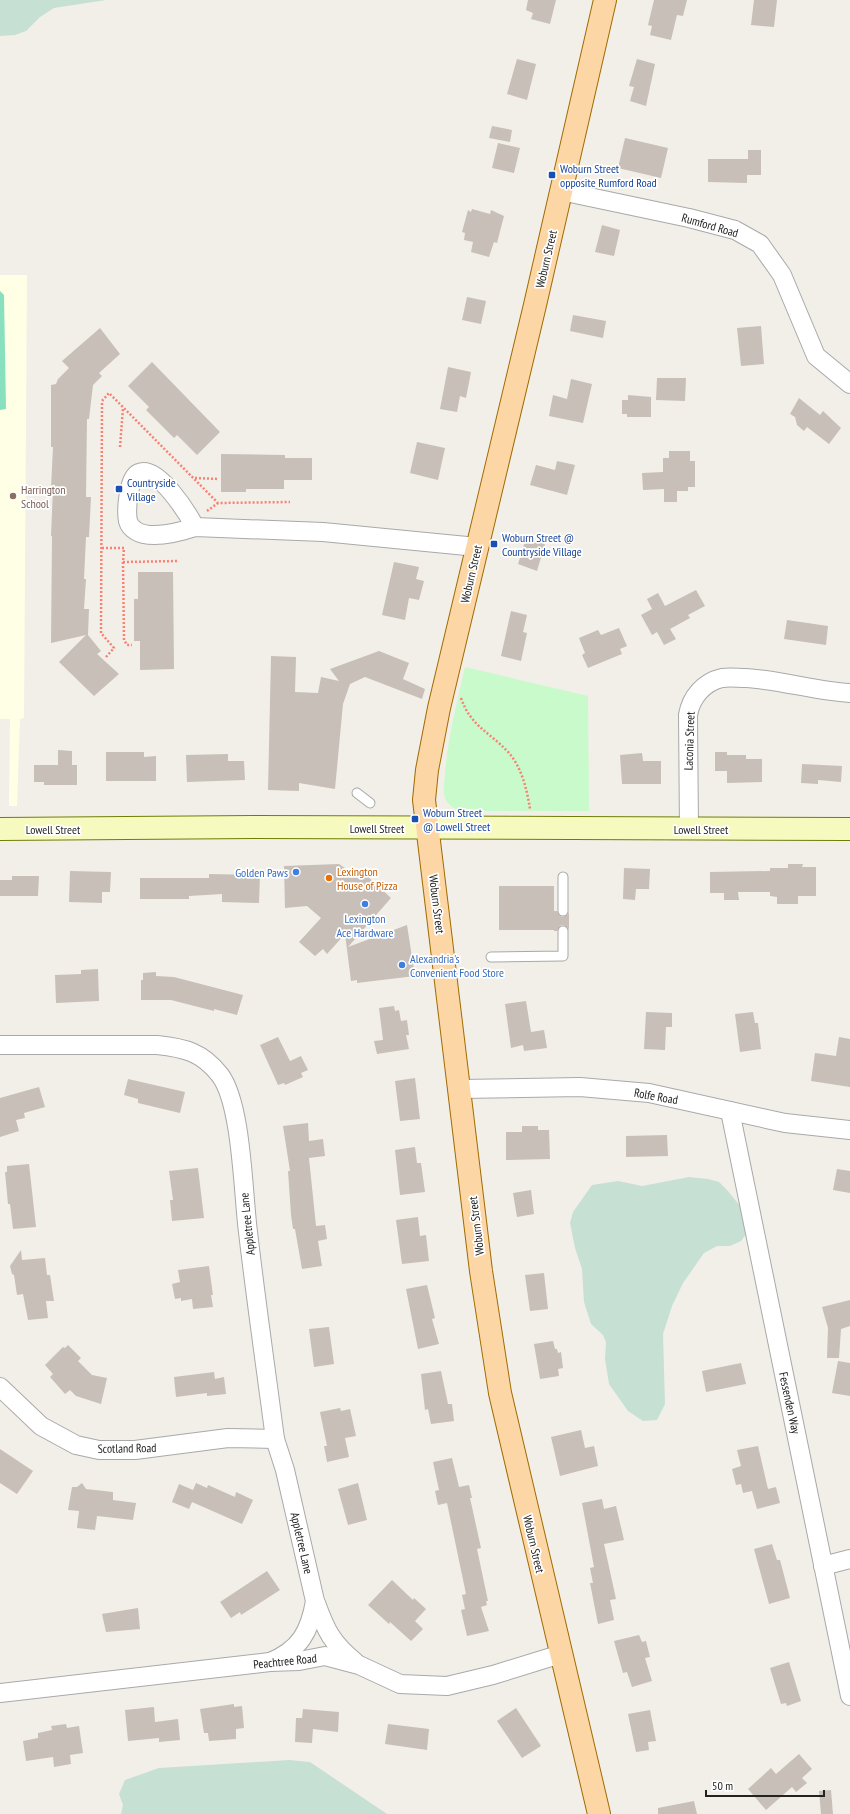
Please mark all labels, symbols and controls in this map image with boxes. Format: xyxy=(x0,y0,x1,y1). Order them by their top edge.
place label: Woburn Street opposite Rumford Road xyxy=(560,161,657,190)
marker: Woburn Street opposite Rumford Road xyxy=(547,170,557,180)
street label: Rumford Road xyxy=(680,210,740,240)
street label: Woburn Street xyxy=(532,228,560,290)
place label: Countryside Village xyxy=(126,475,176,504)
place label: Harrington School xyxy=(21,482,66,511)
marker: Countryside Village xyxy=(114,484,124,494)
marker: Harrington School xyxy=(8,491,18,501)
place label: Woburn Street @ Countryside Village xyxy=(502,530,582,559)
marker: Woburn Street @ Countryside Village xyxy=(489,539,499,549)
street label: Woburn Street xyxy=(457,543,485,605)
street label: Laconia Street xyxy=(680,711,698,771)
place label: Woburn Street @ Lowell Street xyxy=(423,805,491,834)
marker: Woburn Street @ Lowell Street xyxy=(410,814,420,824)
street label: Lowell Street xyxy=(350,821,405,836)
street label: Lowell Street xyxy=(26,822,81,837)
street label: Lowell Street xyxy=(674,822,729,837)
place label: Lexington House of Pizza xyxy=(337,864,398,893)
place label: Golden Paws xyxy=(235,865,288,880)
marker: Golden Paws xyxy=(291,867,301,877)
marker: Lexington House of Pizza xyxy=(324,873,334,883)
street label: Woburn Street xyxy=(426,874,448,935)
marker: Lexington Ace Hardware xyxy=(360,899,370,909)
place label: Lexington Ace Hardware xyxy=(337,911,394,940)
place label: Alexandria's Convenient Food Store xyxy=(410,951,504,980)
marker: Alexandria's Convenient Food Store xyxy=(397,960,407,970)
street label: Rolfe Road xyxy=(633,1085,679,1107)
street label: Appletree Lane xyxy=(236,1192,258,1256)
street label: Woburn Street xyxy=(465,1195,487,1256)
street label: Fessenden Way xyxy=(776,1371,804,1436)
street label: Scotland Road xyxy=(97,1440,157,1456)
street label: Appletree Lane xyxy=(288,1511,316,1575)
street label: Woburn Street xyxy=(520,1513,548,1575)
street label: Peachtree Road xyxy=(252,1650,318,1672)
scale bar xyxy=(706,1772,824,1798)
text: 50 m xyxy=(712,1778,733,1793)

